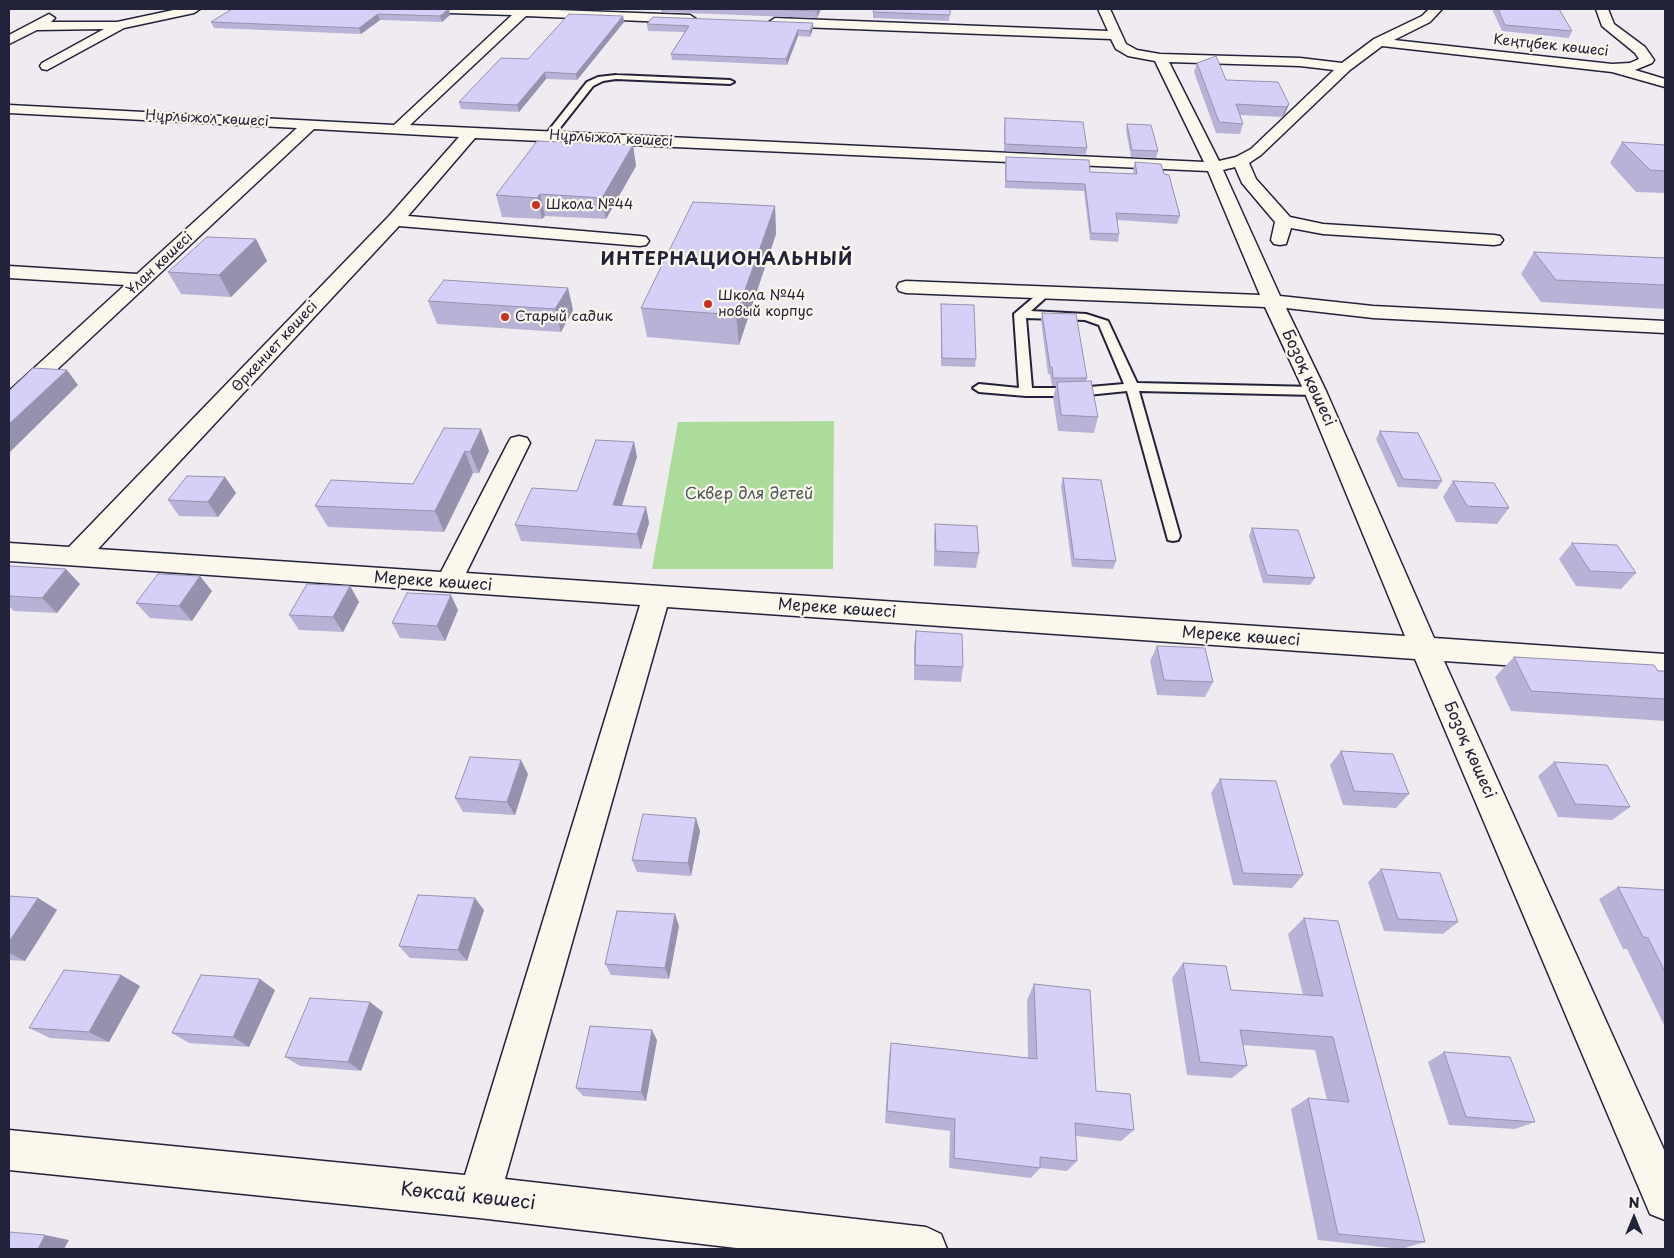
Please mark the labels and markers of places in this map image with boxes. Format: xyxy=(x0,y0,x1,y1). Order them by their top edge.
place label: Школа №44 xyxy=(546,197,633,213)
marker: Школа №44 xyxy=(530,199,542,211)
place label: Школа №44 новый корпус xyxy=(718,288,813,321)
marker: Школа №44 новый корпус xyxy=(702,298,714,310)
place label: Старый садик xyxy=(515,309,613,325)
marker: Старый садик xyxy=(499,311,511,323)

